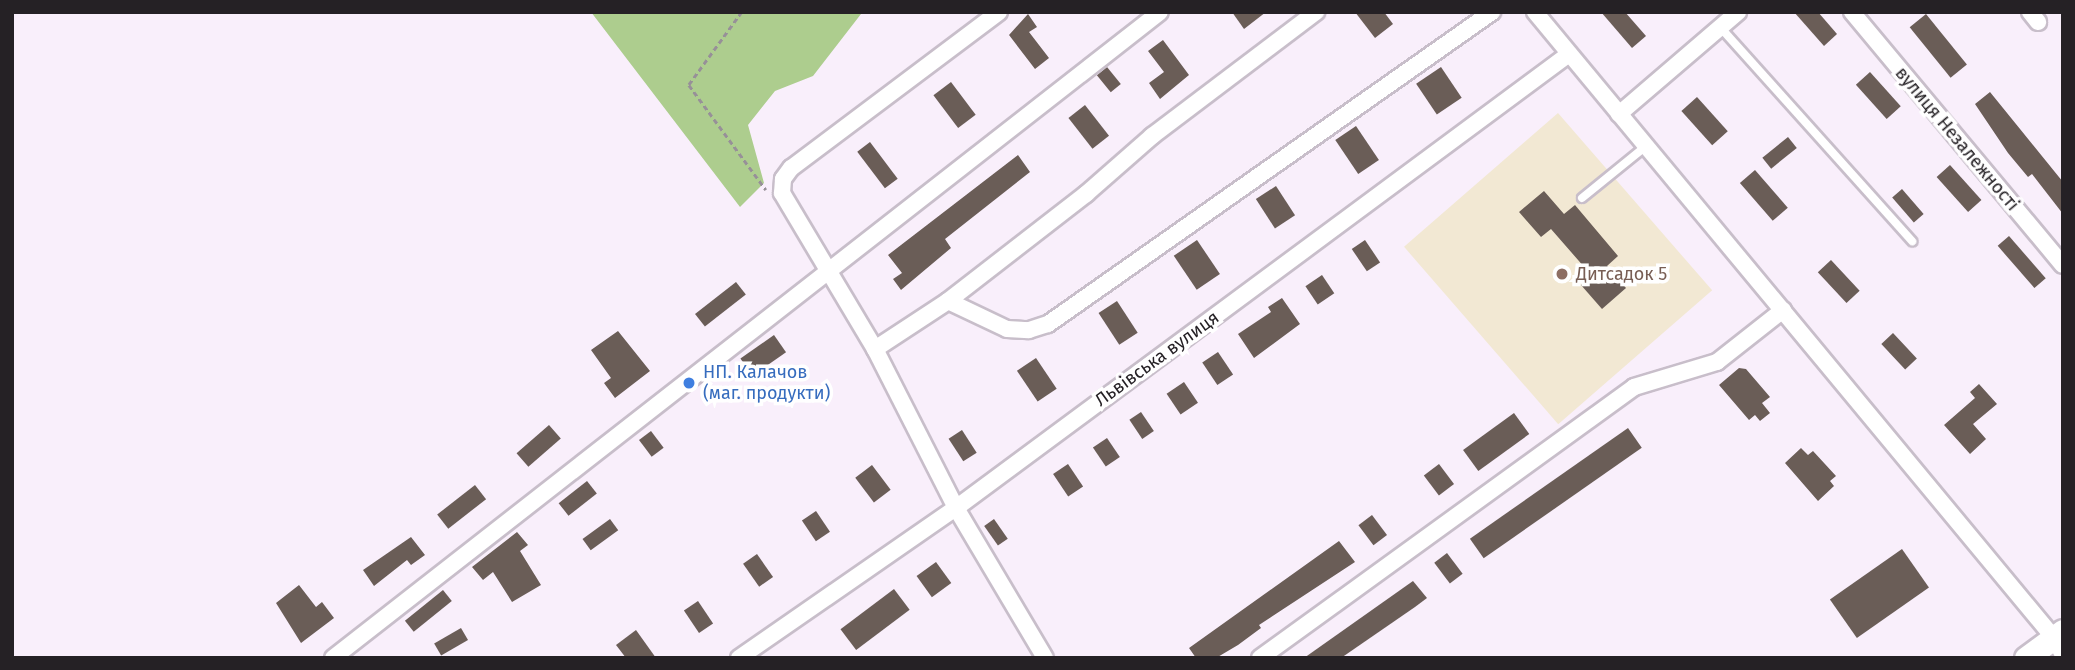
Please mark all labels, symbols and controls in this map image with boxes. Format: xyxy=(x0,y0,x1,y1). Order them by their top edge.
street label: вулиця Незалежності xyxy=(1891,63,2023,215)
place label: Дитсадок 5 xyxy=(1576,263,1667,285)
marker: Дитсадок 5 xyxy=(1554,266,1570,282)
street label: Львівська вулиця xyxy=(1091,307,1223,411)
place label: НП. Калачов (маг. продукти) xyxy=(703,362,830,404)
marker: НП. Калачов (маг. продукти) xyxy=(681,375,697,391)

